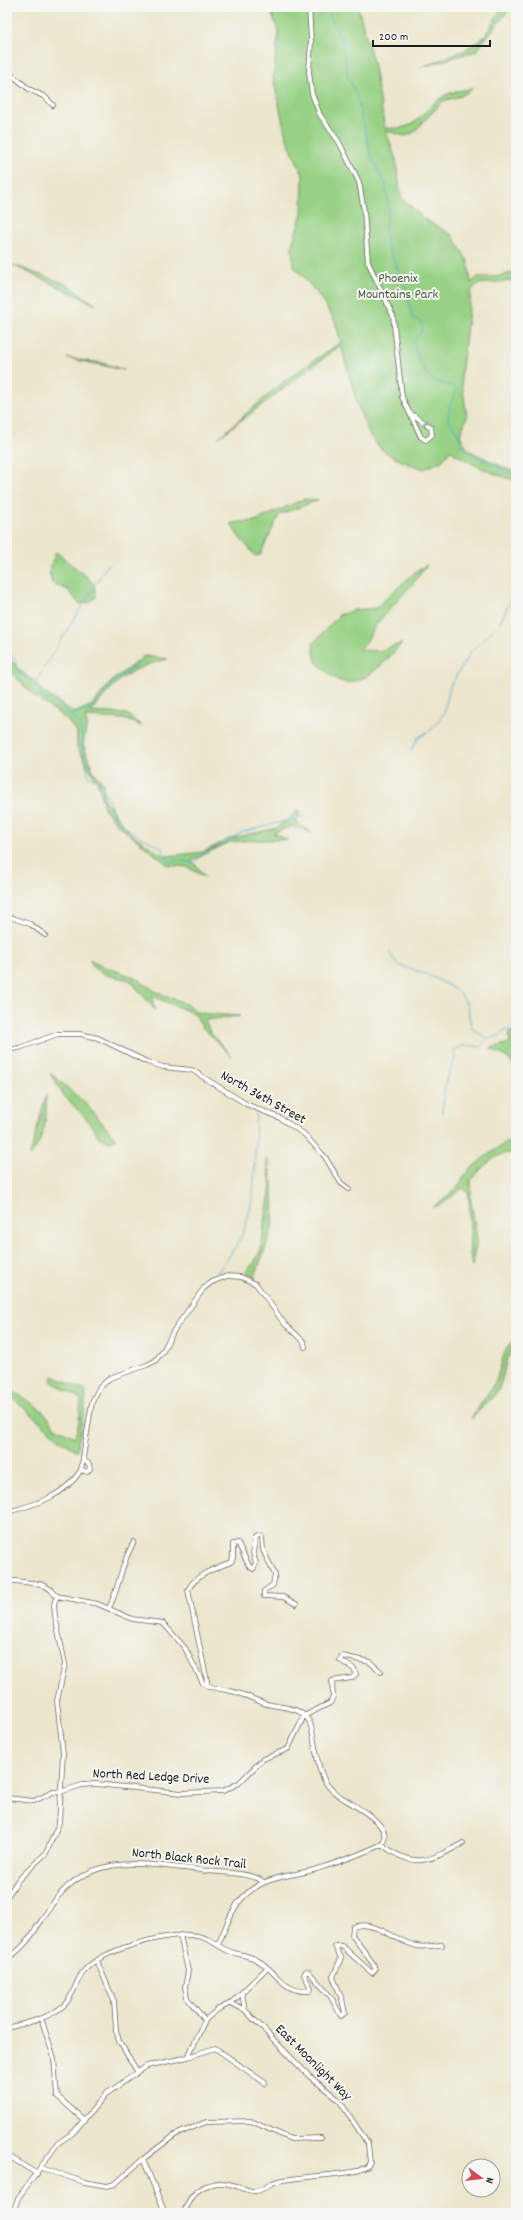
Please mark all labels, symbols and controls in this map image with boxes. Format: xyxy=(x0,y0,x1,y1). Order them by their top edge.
scale bar xyxy=(373,22,490,48)
text: 200 m xyxy=(379,29,408,46)
park label: Phoenix Mountains Park xyxy=(358,269,439,305)
one-way arrow xyxy=(423,421,431,428)
street label: North 36th Street xyxy=(217,1066,309,1130)
street label: North Red Ledge Drive xyxy=(92,1764,210,1790)
street label: North Black Rock Trail xyxy=(131,1843,248,1875)
street label: East Moonlight Way xyxy=(270,2020,356,2106)
north arrow xyxy=(461,2158,501,2198)
text: N xyxy=(480,2175,497,2185)

